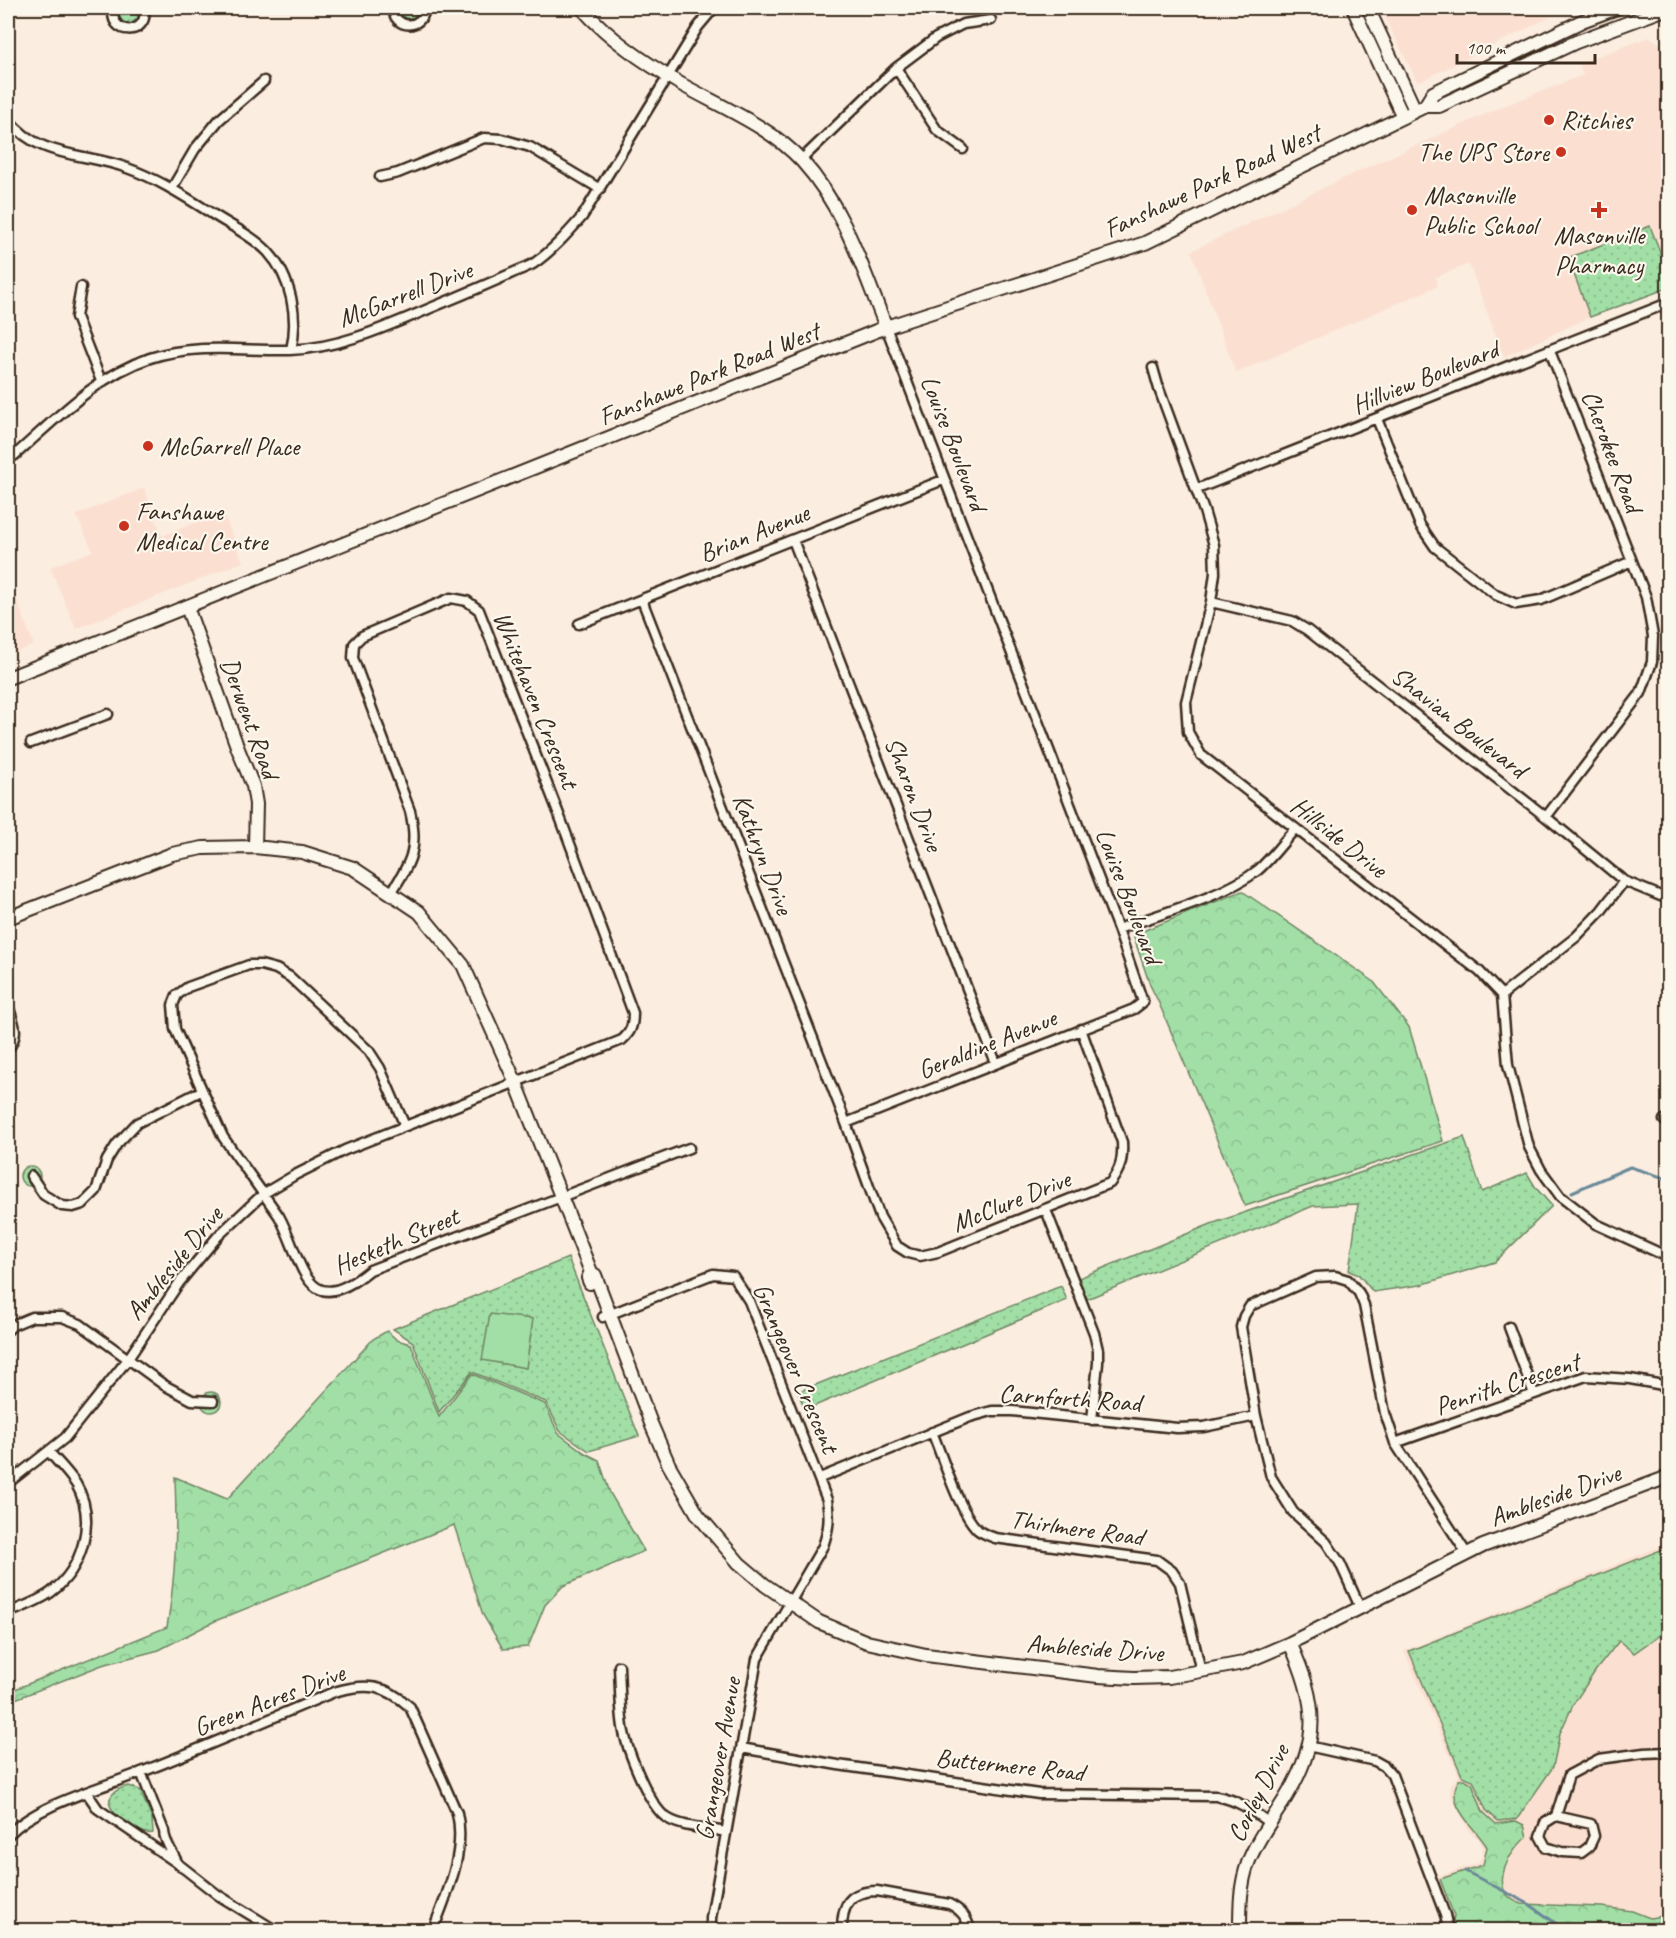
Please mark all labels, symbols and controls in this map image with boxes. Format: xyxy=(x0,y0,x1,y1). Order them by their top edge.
scale bar xyxy=(1457,27,1595,65)
text: 100 m xyxy=(1466,37,1507,59)
place label: Ritchies xyxy=(1561,104,1634,137)
marker: Ritchies xyxy=(1542,113,1556,127)
street label: Fanshawe Park Road West xyxy=(1099,115,1328,246)
place label: The UPS Store xyxy=(1418,136,1551,169)
marker: The UPS Store xyxy=(1554,145,1568,159)
place label: Masonville Public School xyxy=(1424,179,1542,242)
marker: Masonville Public School xyxy=(1405,203,1419,217)
marker: Masonville Pharmacy xyxy=(1592,203,1606,217)
place label: Masonville Pharmacy xyxy=(1554,219,1647,282)
street label: McGarrell Drive xyxy=(333,252,479,335)
street label: Fanshawe Park Road West xyxy=(594,313,827,433)
street label: Hillview Boulevard xyxy=(1347,331,1506,421)
street label: Louise Boulevard xyxy=(913,371,996,519)
street label: Cherokee Road xyxy=(1574,385,1652,520)
place label: McGarrell Place xyxy=(160,430,302,463)
marker: McGarrell Place xyxy=(141,439,155,453)
place label: Fanshawe Medical Centre xyxy=(136,495,269,558)
street label: Brian Avenue xyxy=(694,495,815,570)
marker: Fanshawe Medical Centre xyxy=(117,519,131,533)
street label: Whitehaven Crescent xyxy=(486,607,587,795)
street label: Derwent Road xyxy=(213,653,288,786)
street label: Shavian Boulevard xyxy=(1384,659,1537,788)
street label: Sharon Drive xyxy=(877,732,952,858)
street label: Kathryn Drive xyxy=(725,789,802,920)
street label: Hillside Drive xyxy=(1284,789,1395,886)
street label: Louise Boulevard xyxy=(1088,824,1171,972)
street label: Geraldine Avenue xyxy=(913,1000,1064,1087)
street label: McClure Drive xyxy=(947,1161,1077,1240)
street label: Ambleside Drive xyxy=(118,1198,231,1327)
street label: Hesketh Street xyxy=(328,1199,466,1282)
street label: Grangeover Crescent xyxy=(745,1278,848,1460)
street label: Penrith Crescent xyxy=(1431,1344,1587,1423)
street label: Carnforth Road xyxy=(998,1377,1146,1420)
street label: Ambleside Drive xyxy=(1485,1456,1626,1534)
street label: Thirlmere Road xyxy=(1008,1502,1149,1554)
street label: Ambleside Drive xyxy=(1026,1627,1166,1669)
street label: Green Acres Drive xyxy=(189,1656,351,1744)
street label: Grangeover Avenue xyxy=(687,1673,749,1843)
street label: Corley Drive xyxy=(1219,1736,1298,1847)
street label: Buttermere Road xyxy=(934,1741,1090,1790)

